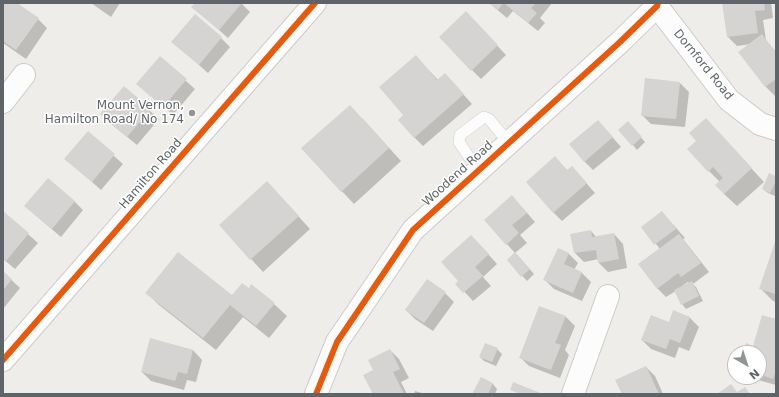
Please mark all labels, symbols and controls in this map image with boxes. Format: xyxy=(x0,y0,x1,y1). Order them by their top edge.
street label: Dornford Road xyxy=(670,27,736,103)
place label: Mount Vernon, Hamilton Road/ No 174 xyxy=(45,99,184,127)
marker: Mount Vernon, Hamilton Road/ No 174 xyxy=(187,108,197,118)
street label: Hamilton Road xyxy=(117,136,185,212)
street label: Woodend Road xyxy=(420,139,496,209)
north arrow xyxy=(727,345,767,385)
text: N xyxy=(747,366,762,382)

